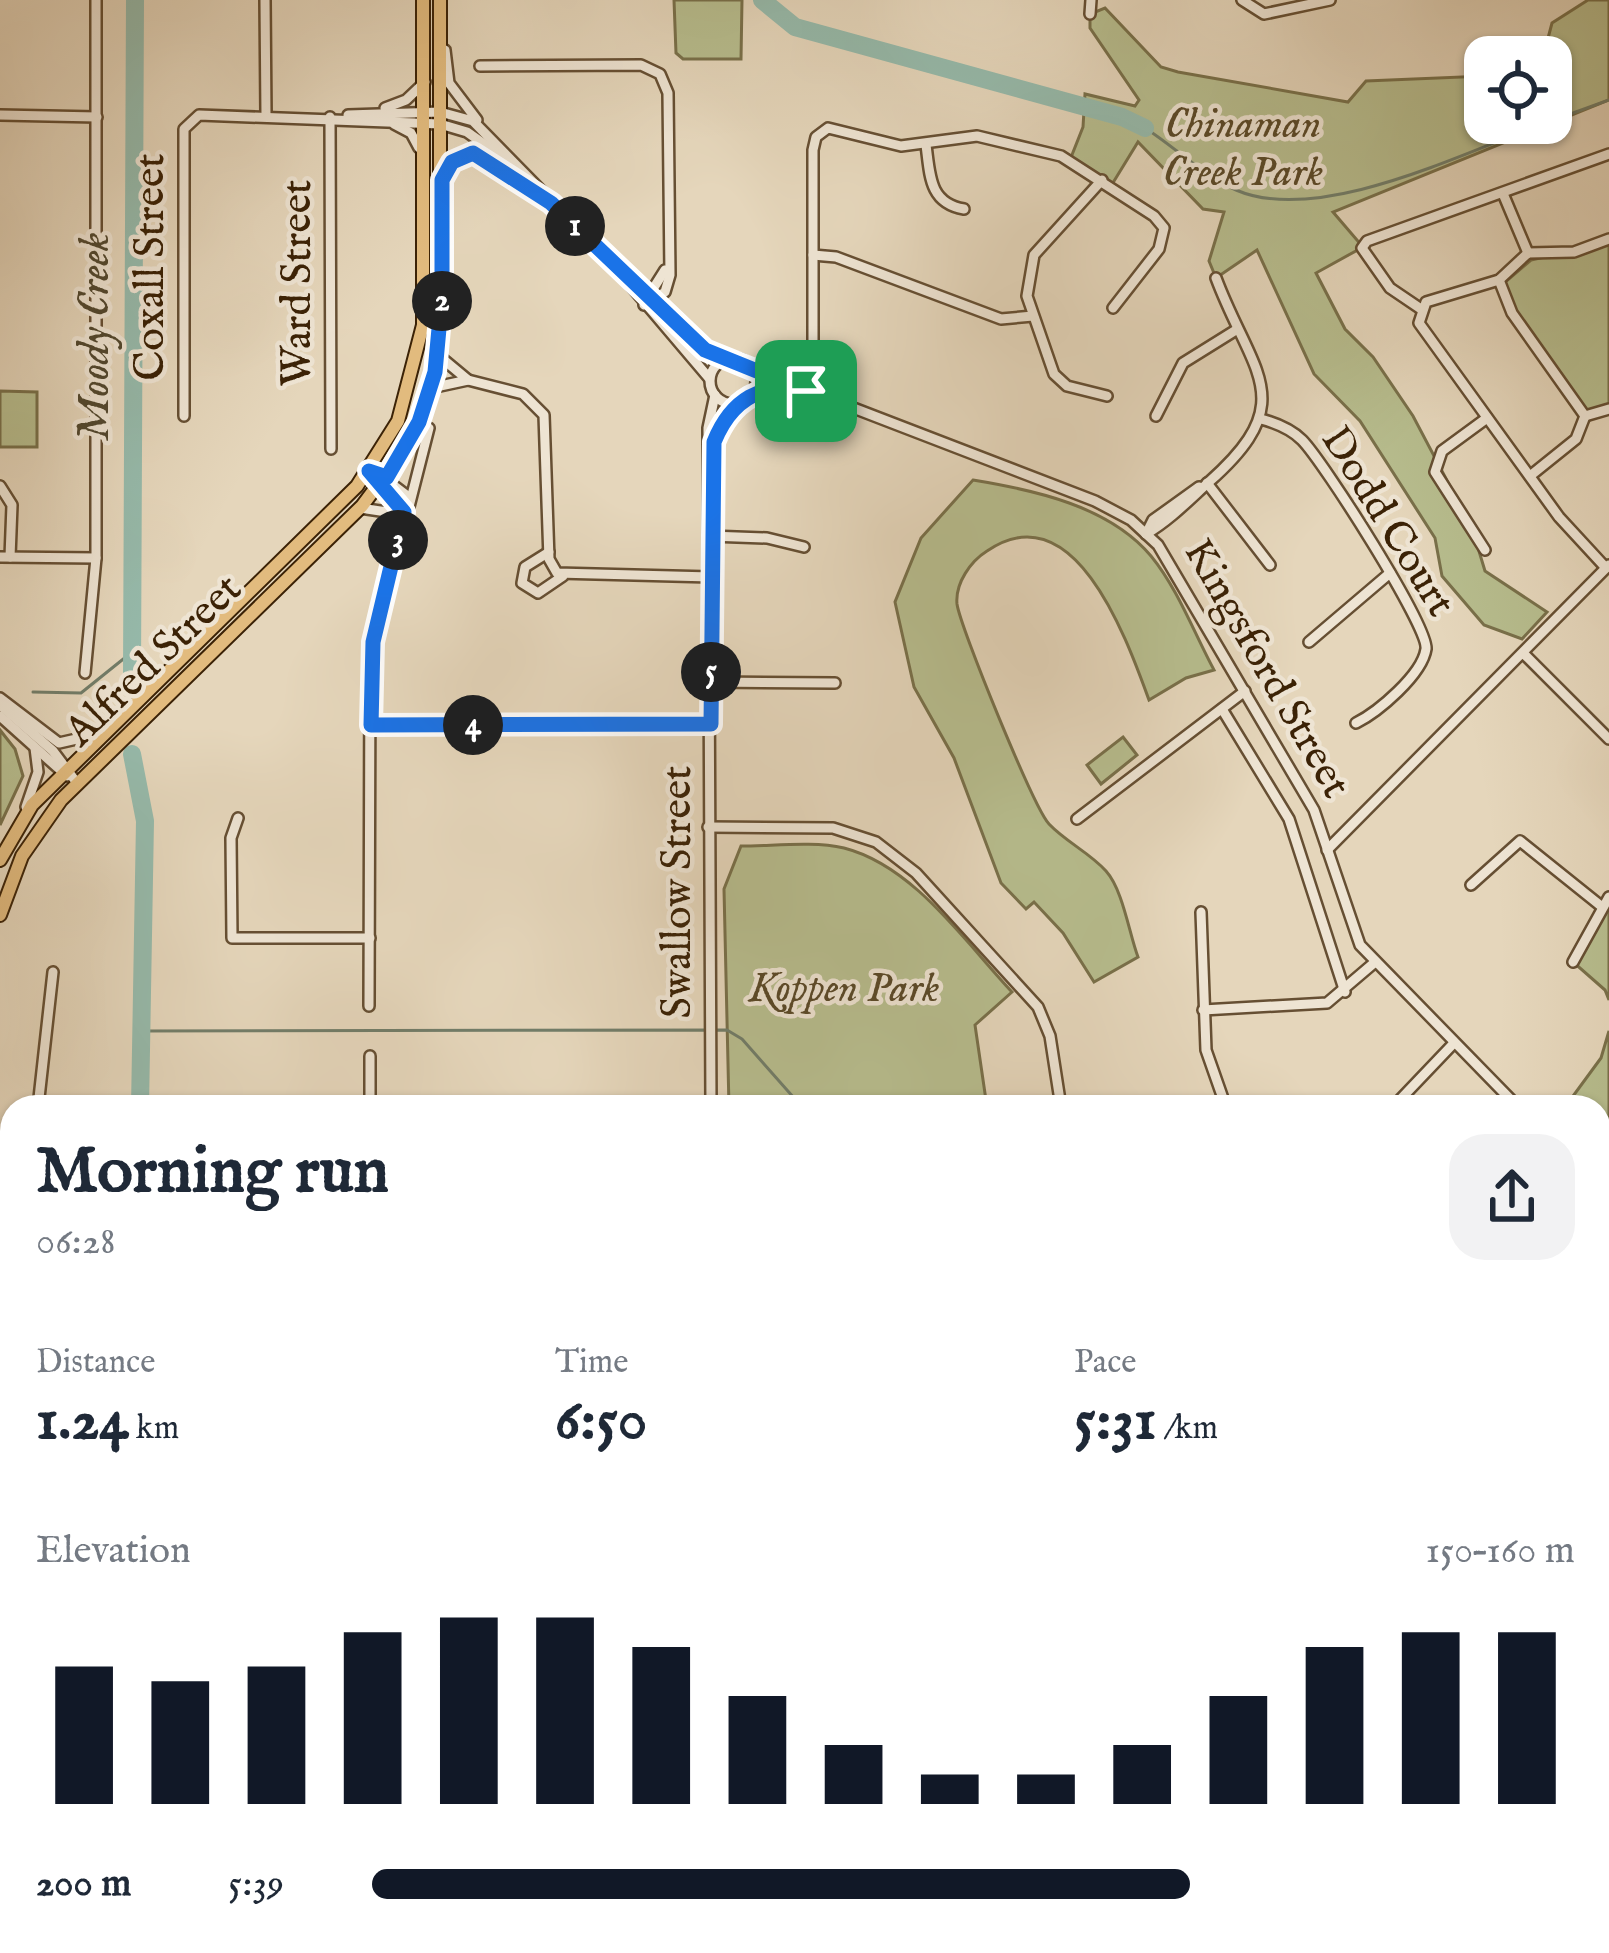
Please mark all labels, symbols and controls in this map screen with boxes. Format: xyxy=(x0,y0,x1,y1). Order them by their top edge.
map controls xyxy=(1464,36,1572,144)
button: locate xyxy=(1464,36,1572,144)
park label: Chinaman Creek Park xyxy=(1163,99,1323,200)
street label: Coxall Street xyxy=(125,153,178,381)
street label: Ward Street xyxy=(272,180,325,386)
pin: 1 xyxy=(545,196,605,256)
text: 1 xyxy=(569,205,581,247)
water label: Moody Creek xyxy=(67,233,124,441)
pin: 2 xyxy=(412,271,472,331)
text: 2 xyxy=(434,280,450,322)
pin xyxy=(755,340,857,442)
icon: arrive xyxy=(773,358,839,424)
street label: Dodd Court xyxy=(1308,417,1466,627)
pin: 3 xyxy=(368,510,428,570)
text: 3 xyxy=(392,519,404,561)
street label: Kingsford Street xyxy=(1170,530,1362,808)
street label: Alfred Street xyxy=(54,564,254,759)
pin: 5 xyxy=(681,642,741,702)
text: 5 xyxy=(705,651,717,693)
pin: 4 xyxy=(443,695,503,755)
text: 4 xyxy=(465,704,481,746)
street label: Swallow Street xyxy=(652,766,705,1018)
park label: Koppen Park xyxy=(747,963,939,1016)
text: Morning run xyxy=(36,1131,389,1215)
button: share xyxy=(1449,1134,1575,1260)
text: 06:28 xyxy=(36,1218,116,1267)
text: Distance xyxy=(36,1342,155,1384)
text: Time xyxy=(555,1342,628,1384)
text: Pace xyxy=(1074,1342,1136,1384)
text: 1.24 xyxy=(36,1384,129,1460)
text: 6:50 xyxy=(555,1384,647,1460)
text: 5:31 xyxy=(1074,1384,1156,1460)
text: km xyxy=(129,1408,179,1450)
text: /km xyxy=(1156,1408,1218,1450)
text: Elevation xyxy=(36,1527,191,1576)
text: 150–160 m xyxy=(1426,1527,1575,1576)
text: 200 m xyxy=(36,1860,131,1909)
text: 5:39 xyxy=(228,1860,284,1909)

